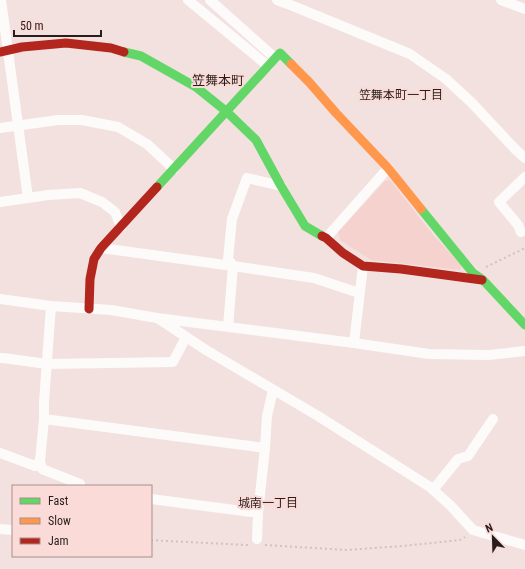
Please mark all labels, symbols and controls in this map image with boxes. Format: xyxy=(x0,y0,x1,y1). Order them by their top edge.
scale bar xyxy=(14,12,101,38)
text: 50 m xyxy=(20,19,44,33)
district label: 笠舞本町 xyxy=(192,73,244,88)
district label: 笠舞本町一丁目 xyxy=(359,88,443,102)
legend xyxy=(12,485,152,557)
text: Fast xyxy=(48,494,69,508)
district label: 城南一丁目 xyxy=(238,496,298,510)
text: Slow xyxy=(48,514,71,528)
north arrow xyxy=(473,517,513,557)
text: N xyxy=(484,521,495,536)
text: Jam xyxy=(48,534,69,548)

